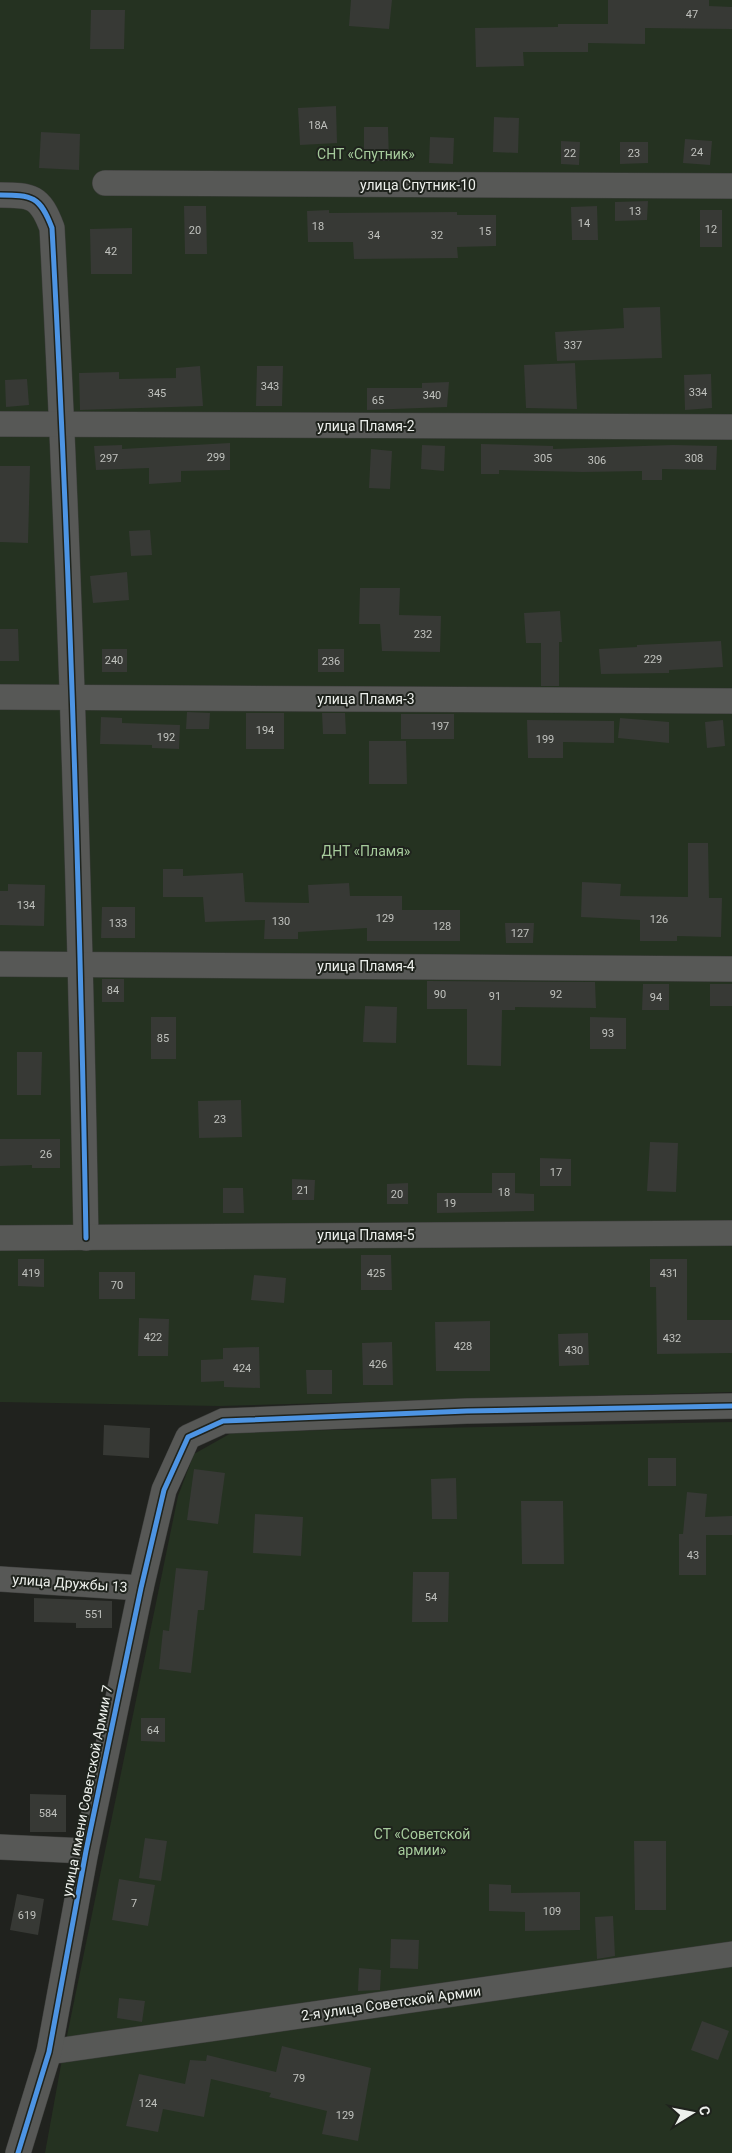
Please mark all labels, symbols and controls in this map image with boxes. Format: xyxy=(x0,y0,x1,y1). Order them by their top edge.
house number: 47 xyxy=(686,8,698,21)
house number: 18А xyxy=(308,119,329,132)
park label: СНТ «Спутник» xyxy=(317,146,415,162)
house number: 24 xyxy=(691,146,703,159)
house number: 22 xyxy=(564,147,576,160)
house number: 23 xyxy=(628,147,640,160)
street label: улица Спутник-10 xyxy=(360,177,476,193)
house number: 13 xyxy=(629,205,641,218)
house number: 14 xyxy=(578,217,590,230)
house number: 18 xyxy=(312,220,324,233)
house number: 12 xyxy=(705,223,717,236)
house number: 20 xyxy=(189,224,201,237)
house number: 15 xyxy=(479,225,491,238)
house number: 34 xyxy=(368,229,380,242)
house number: 32 xyxy=(431,229,443,242)
house number: 42 xyxy=(105,245,117,258)
house number: 337 xyxy=(564,339,582,352)
house number: 343 xyxy=(261,380,279,393)
house number: 334 xyxy=(689,386,707,399)
house number: 345 xyxy=(148,387,166,400)
house number: 340 xyxy=(423,389,441,402)
house number: 65 xyxy=(372,394,384,407)
street label: улица Пламя-2 xyxy=(317,418,415,434)
house number: 299 xyxy=(207,451,225,464)
house number: 297 xyxy=(100,452,118,465)
house number: 305 xyxy=(534,452,552,465)
house number: 308 xyxy=(685,452,703,465)
house number: 306 xyxy=(588,454,606,467)
house number: 232 xyxy=(414,628,432,641)
house number: 229 xyxy=(644,653,662,666)
house number: 240 xyxy=(105,654,123,667)
house number: 236 xyxy=(322,655,340,668)
street label: улица Пламя-3 xyxy=(317,691,415,707)
house number: 197 xyxy=(431,720,449,733)
house number: 194 xyxy=(256,724,274,737)
house number: 192 xyxy=(157,731,175,744)
house number: 199 xyxy=(536,733,554,746)
park label: ДНТ «Пламя» xyxy=(322,843,411,859)
house number: 134 xyxy=(17,899,35,912)
house number: 129 xyxy=(376,912,394,925)
house number: 126 xyxy=(650,913,668,926)
house number: 130 xyxy=(272,915,290,928)
house number: 133 xyxy=(109,917,127,930)
house number: 128 xyxy=(433,920,451,933)
house number: 127 xyxy=(511,927,529,940)
street label: улица Пламя-4 xyxy=(317,958,415,974)
house number: 84 xyxy=(107,984,119,997)
house number: 90 xyxy=(434,988,446,1001)
house number: 92 xyxy=(550,988,562,1001)
house number: 91 xyxy=(489,990,501,1003)
house number: 94 xyxy=(650,991,662,1004)
house number: 93 xyxy=(602,1027,614,1040)
house number: 85 xyxy=(157,1032,169,1045)
house number: 23 xyxy=(214,1113,226,1126)
house number: 26 xyxy=(40,1148,52,1161)
house number: 17 xyxy=(550,1166,562,1179)
house number: 21 xyxy=(297,1184,309,1197)
house number: 18 xyxy=(498,1186,510,1199)
house number: 20 xyxy=(391,1188,403,1201)
house number: 19 xyxy=(444,1197,456,1210)
street label: улица Пламя-5 xyxy=(317,1227,415,1243)
house number: 419 xyxy=(22,1267,40,1280)
house number: 425 xyxy=(367,1267,385,1280)
house number: 431 xyxy=(660,1267,678,1280)
house number: 70 xyxy=(111,1279,123,1292)
house number: 422 xyxy=(144,1331,162,1344)
house number: 432 xyxy=(663,1332,681,1345)
house number: 428 xyxy=(454,1340,472,1353)
house number: 430 xyxy=(565,1344,583,1357)
house number: 426 xyxy=(369,1358,387,1371)
house number: 424 xyxy=(233,1362,251,1375)
house number: 43 xyxy=(687,1549,699,1562)
street label: улица Дружбы 13 xyxy=(12,1571,128,1595)
house number: 54 xyxy=(425,1591,437,1604)
house number: 551 xyxy=(85,1608,103,1621)
street label: улица имени Советской Армии 7 xyxy=(59,1684,115,1898)
house number: 64 xyxy=(147,1724,159,1737)
house number: 584 xyxy=(39,1807,57,1820)
park label: СТ «Советской армии» xyxy=(374,1826,470,1858)
house number: 7 xyxy=(131,1897,137,1910)
house number: 109 xyxy=(543,1905,561,1918)
house number: 619 xyxy=(18,1909,36,1922)
street label: 2-я улица Советской Армии xyxy=(300,1982,482,2024)
house number: 79 xyxy=(293,2072,305,2085)
north arrow xyxy=(667,2088,717,2138)
house number: 124 xyxy=(139,2097,157,2110)
text: С xyxy=(696,2105,713,2117)
house number: 129 xyxy=(336,2109,354,2122)

